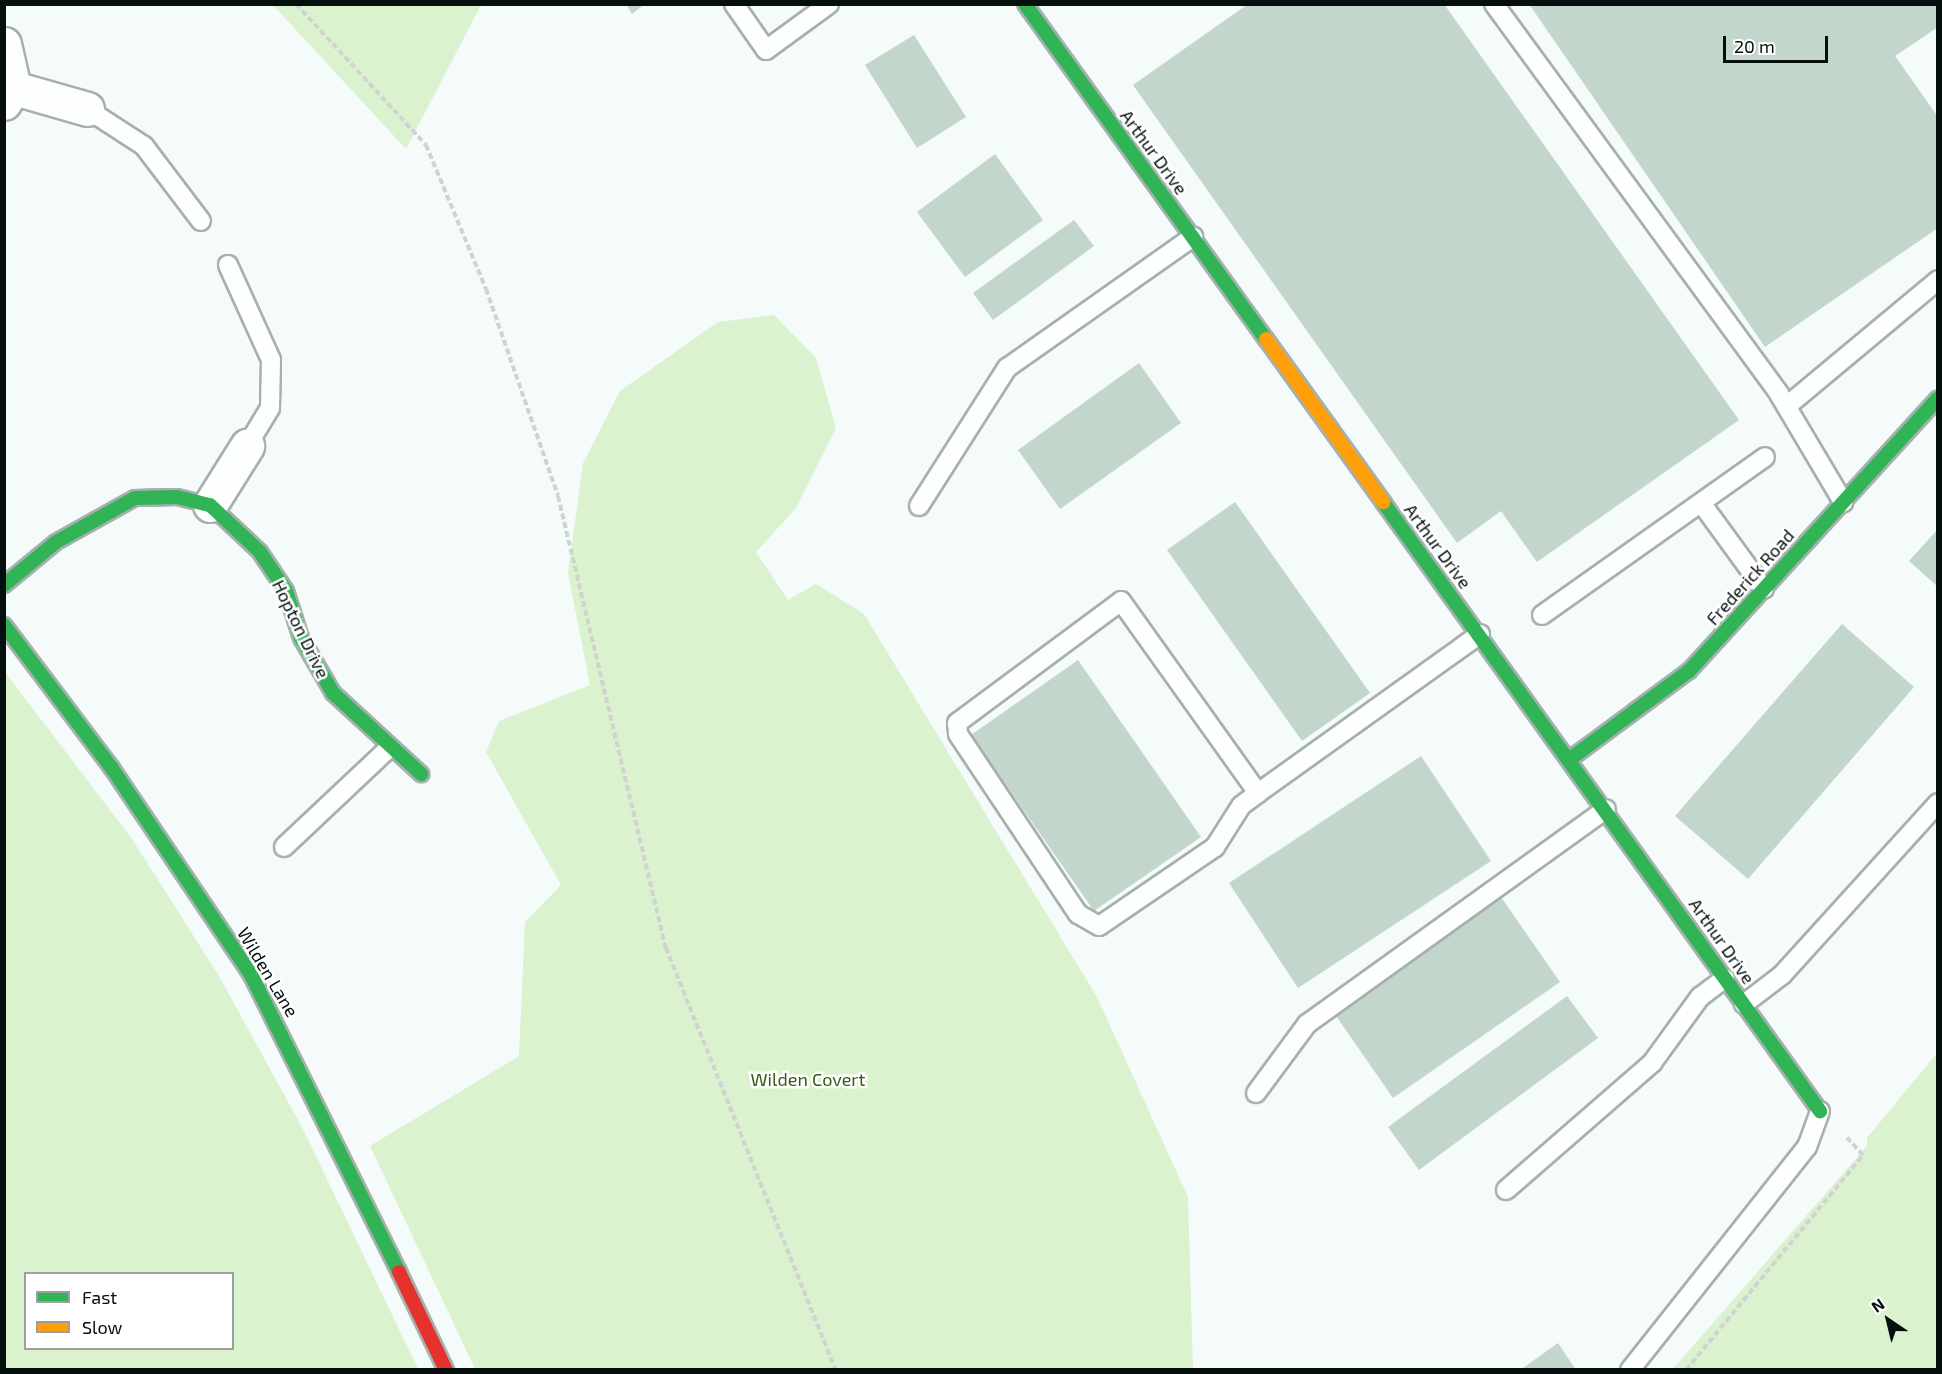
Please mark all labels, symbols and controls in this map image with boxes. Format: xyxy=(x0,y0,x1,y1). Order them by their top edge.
scale bar xyxy=(1726,24,1831,62)
text: 20 m xyxy=(1734,35,1775,57)
street label: Arthur Drive xyxy=(1116,105,1192,199)
street label: Arthur Drive xyxy=(1400,499,1476,593)
street label: Frederick Road xyxy=(1701,525,1799,629)
street label: Hopton Drive xyxy=(268,576,334,682)
street label: Arthur Drive xyxy=(1684,894,1760,988)
street label: Wilden Lane xyxy=(233,923,303,1021)
park label: Wilden Covert xyxy=(751,1068,865,1090)
legend xyxy=(24,1272,234,1350)
text: Fast xyxy=(82,1286,117,1308)
north arrow xyxy=(1858,1290,1918,1350)
text: N xyxy=(1867,1294,1888,1316)
text: Slow xyxy=(82,1316,122,1338)

